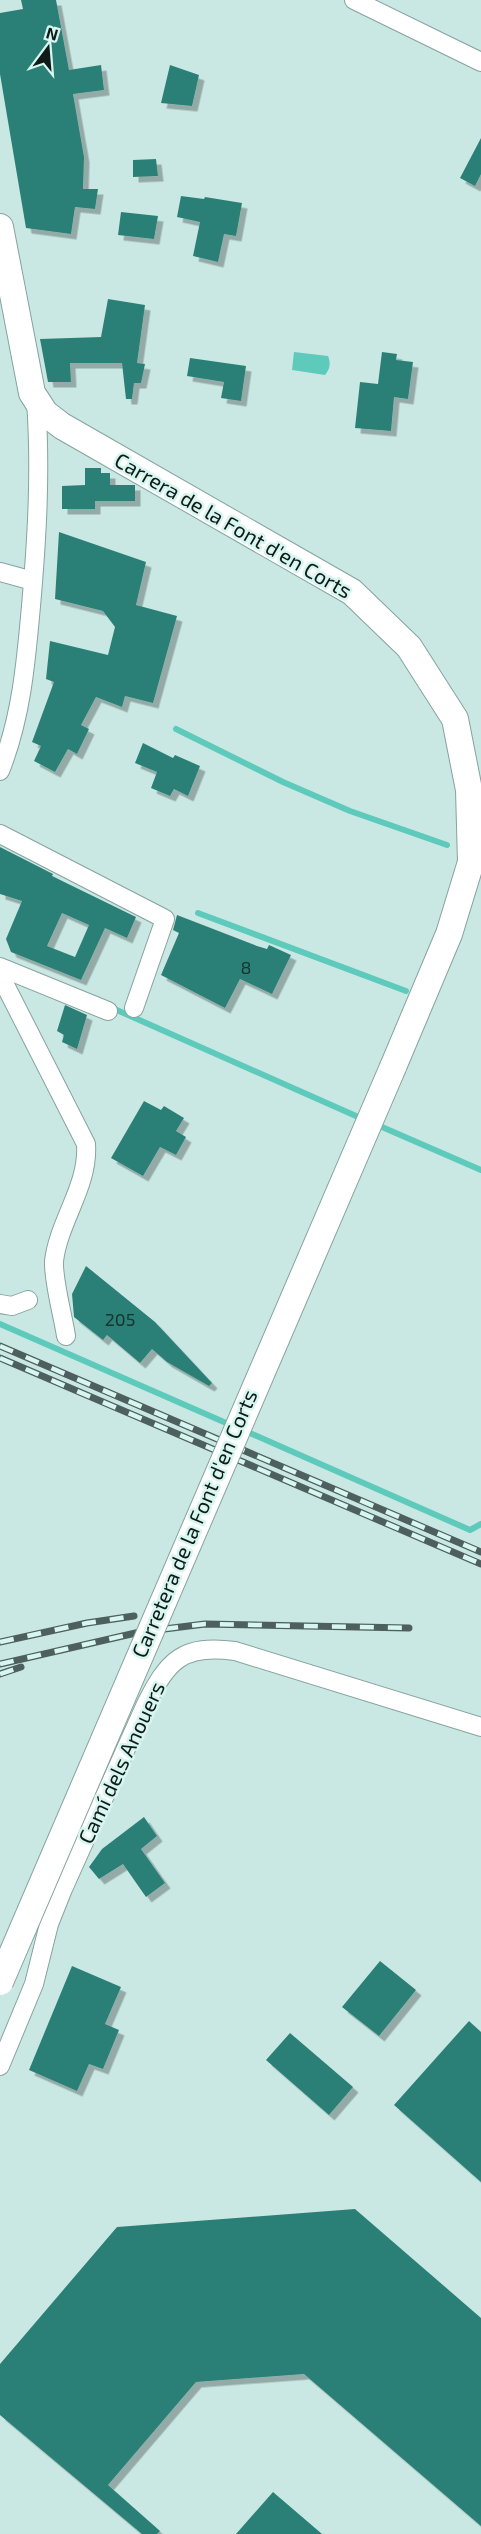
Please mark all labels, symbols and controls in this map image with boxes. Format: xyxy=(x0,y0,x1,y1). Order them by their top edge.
north arrow xyxy=(18,18,78,78)
text: N xyxy=(44,22,60,44)
street label: Carrera de la Font d'en Corts xyxy=(111,447,357,603)
house number: 8 xyxy=(241,956,251,978)
house number: 205 xyxy=(105,1308,135,1330)
street label: Carretera de la Font d'en Corts xyxy=(126,1386,262,1661)
street label: Camí dels Anouers xyxy=(72,1677,169,1847)

